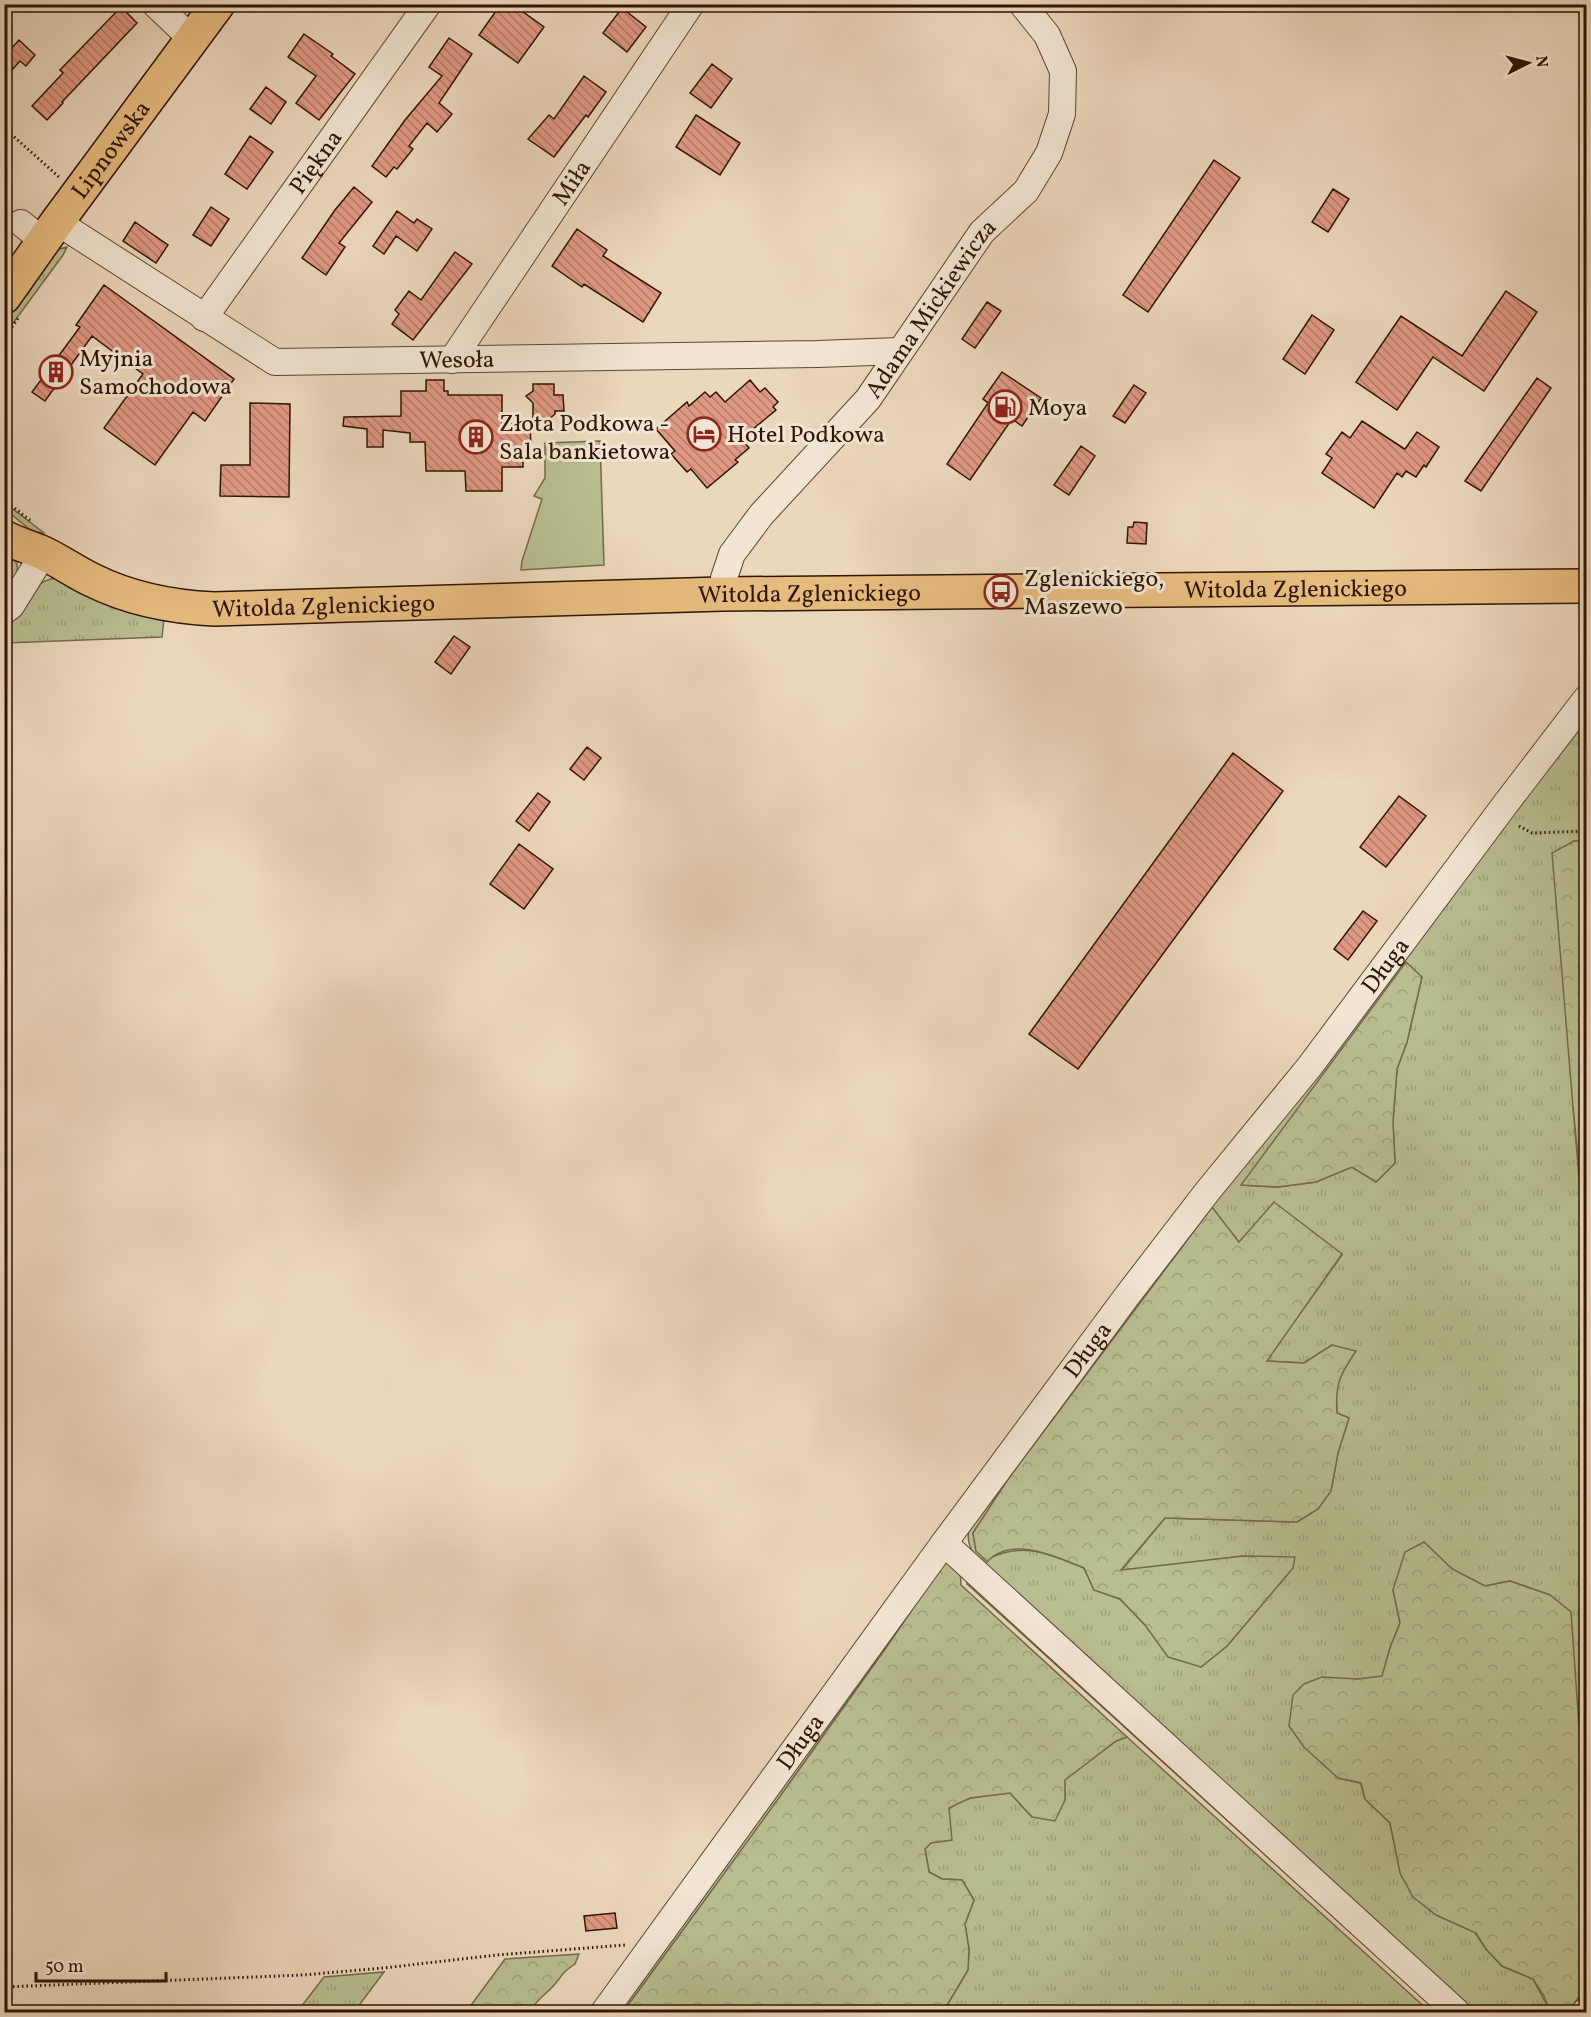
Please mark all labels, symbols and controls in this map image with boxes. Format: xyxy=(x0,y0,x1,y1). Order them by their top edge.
north arrow xyxy=(1498,33,1558,93)
text: N xyxy=(1529,55,1553,69)
street label: Lipnowska xyxy=(64,94,160,207)
street label: Piękna xyxy=(282,124,352,202)
street label: Miła xyxy=(545,154,601,213)
street label: Adama Mickiewicza xyxy=(858,212,1005,406)
place label: Myjnia Samochodowa xyxy=(79,343,232,405)
street label: Wesoła xyxy=(419,344,495,379)
building icon: Myjnia Samochodowa xyxy=(38,354,74,390)
fuel station icon: Moya xyxy=(987,389,1023,425)
place label: Moya xyxy=(1028,392,1087,426)
place label: Złota Podkowa - Sala bankietowa xyxy=(499,408,670,470)
hotel icon: Hotel Podkowa xyxy=(686,416,722,452)
building icon: Złota Podkowa - Sala bankietowa xyxy=(458,419,494,455)
place label: Hotel Podkowa xyxy=(727,419,885,453)
place label: Zglenickiego, Maszewo xyxy=(1024,563,1164,625)
street label: Witolda Zglenickiego xyxy=(1184,573,1407,609)
bus stop icon: Zglenickiego, Maszewo xyxy=(983,574,1019,610)
street label: Witolda Zglenickiego xyxy=(697,577,921,614)
street label: Witolda Zglenickiego xyxy=(212,587,436,628)
street label: Długa xyxy=(1354,932,1419,1002)
street label: Długa xyxy=(1057,1316,1121,1386)
street label: Długa xyxy=(770,1707,834,1778)
scale bar xyxy=(36,1945,166,1983)
text: 50 m xyxy=(45,1955,84,1980)

